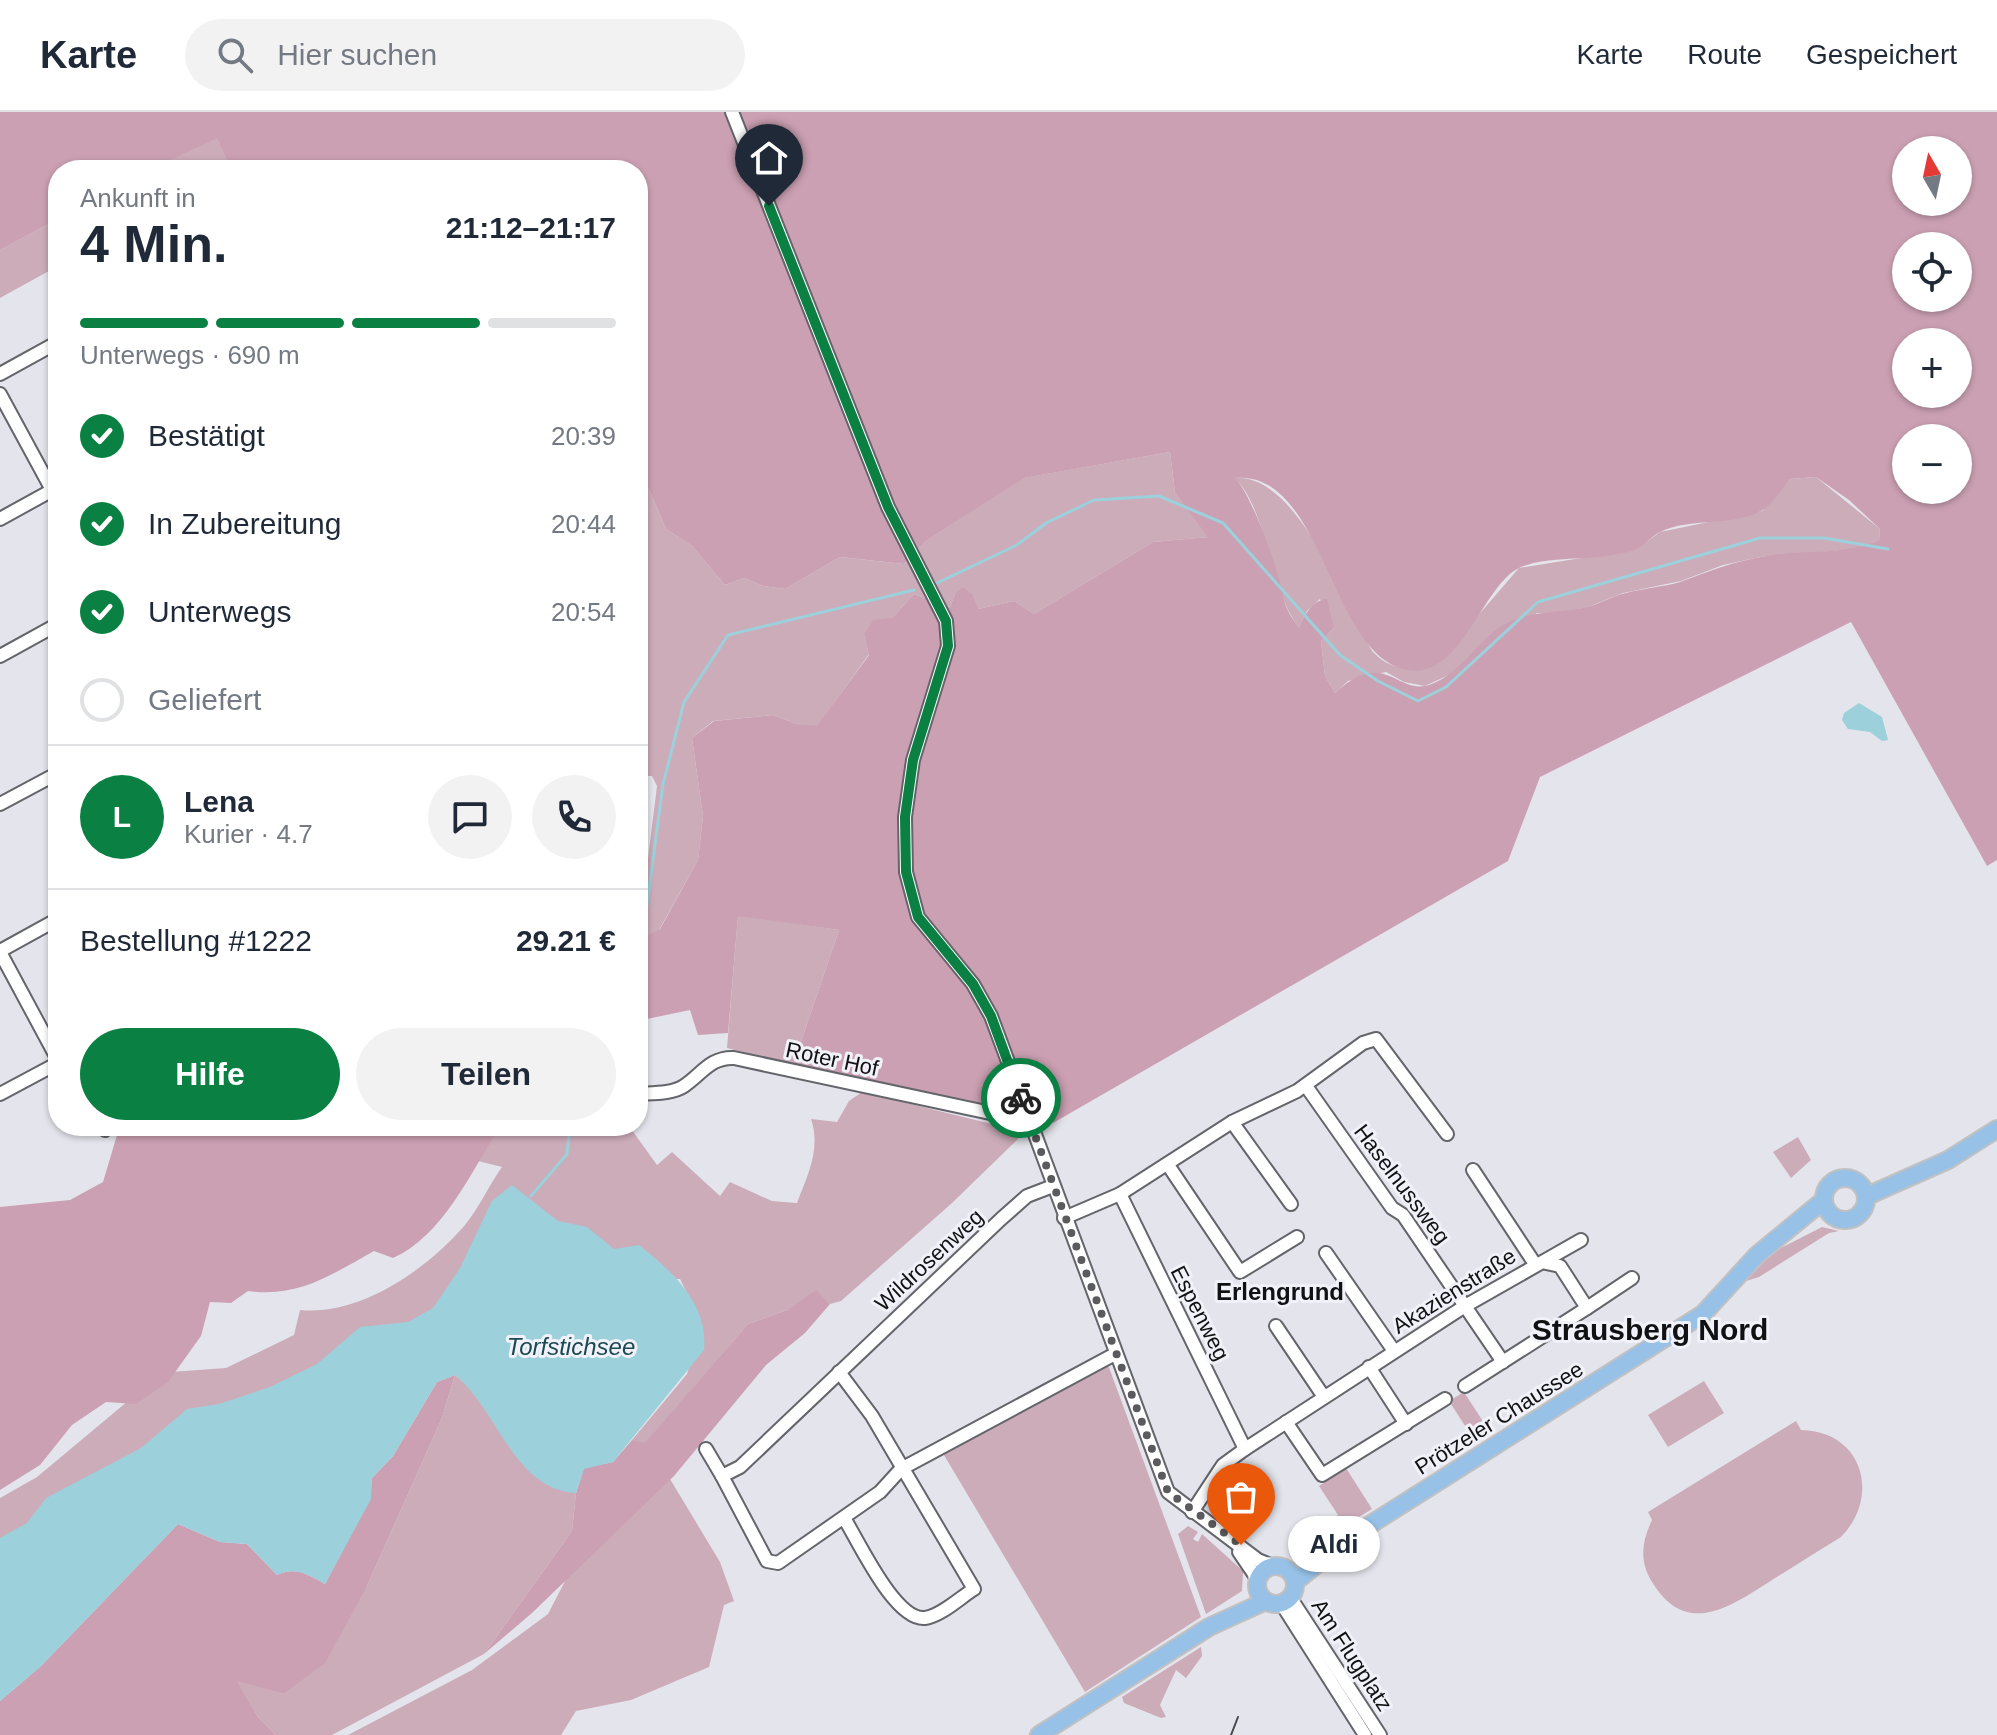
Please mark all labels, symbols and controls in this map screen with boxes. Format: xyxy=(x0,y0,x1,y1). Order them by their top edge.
search box xyxy=(185,19,745,91)
icon: search xyxy=(213,33,257,77)
text: Karte xyxy=(40,34,137,76)
text: Hier suchen xyxy=(277,38,437,71)
text: Karte xyxy=(1576,39,1643,70)
text: Route xyxy=(1687,39,1762,70)
text: Gespeichert xyxy=(1806,39,1957,70)
pin xyxy=(735,124,803,206)
icon: home xyxy=(747,136,791,180)
north arrow xyxy=(1892,136,1972,216)
map controls xyxy=(1892,136,1972,504)
text: Ankunft in xyxy=(80,183,196,213)
text: 21:12–21:17 xyxy=(446,211,616,244)
text: 4 Min. xyxy=(80,215,227,273)
button: locate xyxy=(1892,232,1972,312)
button: + xyxy=(1892,328,1972,408)
text: Unterwegs · 690 m xyxy=(80,340,300,370)
icon: check xyxy=(80,414,124,458)
text: Bestätigt xyxy=(148,419,265,452)
text: 20:39 xyxy=(551,421,616,451)
button: − xyxy=(1892,424,1972,504)
icon: check xyxy=(80,502,124,546)
text: In Zubereitung xyxy=(148,507,341,540)
text: 20:44 xyxy=(551,509,616,539)
icon: check xyxy=(80,590,124,634)
text: Unterwegs xyxy=(148,595,291,628)
text: 20:54 xyxy=(551,597,616,627)
text: Geliefert xyxy=(148,683,261,716)
button: chat xyxy=(428,775,512,859)
button: phone xyxy=(532,775,616,859)
text: Lena xyxy=(184,785,254,818)
text: L xyxy=(113,800,131,833)
text: Kurier · 4.7 xyxy=(184,819,313,849)
text: Bestellung #1222 xyxy=(80,924,312,957)
text: 29.21 € xyxy=(516,924,616,957)
button: Hilfe xyxy=(80,1028,340,1120)
button: Teilen xyxy=(356,1028,616,1120)
street label: Roter Hof xyxy=(783,1037,882,1081)
courier xyxy=(981,1058,1061,1138)
icon: bike xyxy=(999,1076,1043,1120)
street label: Haselnussweg xyxy=(1349,1119,1455,1249)
street label: Wildrosenweg xyxy=(870,1204,988,1316)
street label: Akazienstraße xyxy=(1388,1243,1520,1339)
street label: Espenweg xyxy=(1166,1262,1234,1364)
district label: Erlengrund xyxy=(1216,1278,1344,1305)
district label: Strausberg Nord xyxy=(1532,1313,1768,1346)
water label: Torfstichsee xyxy=(507,1333,635,1360)
street label: Prötzeler Chaussee xyxy=(1410,1356,1588,1480)
pin xyxy=(1207,1463,1275,1545)
icon: bag xyxy=(1219,1475,1263,1519)
callout: Aldi xyxy=(1289,1517,1381,1573)
text: Aldi xyxy=(1309,1529,1359,1559)
street label: Am Flugplatz xyxy=(1307,1594,1397,1716)

